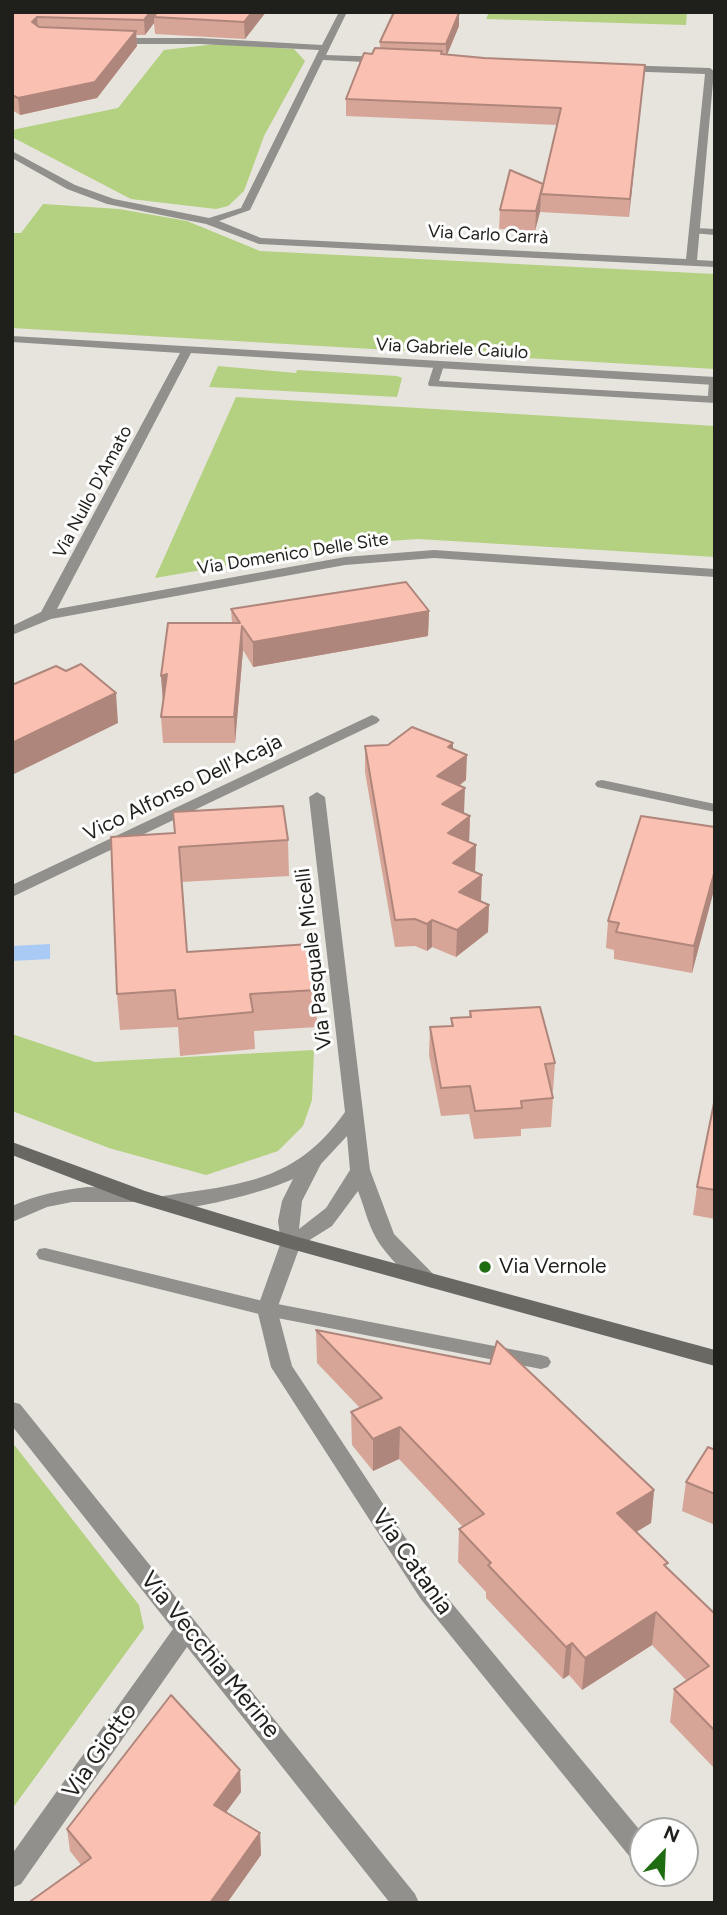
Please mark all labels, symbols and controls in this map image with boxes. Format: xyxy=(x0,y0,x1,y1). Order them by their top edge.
street label: Via Carlo Carrà xyxy=(427,221,549,249)
street label: Via Gabriele Caiulo xyxy=(375,334,529,364)
street label: Via Nullo D'Amato xyxy=(49,422,137,562)
street label: Via Domenico Delle Site xyxy=(196,528,390,580)
street label: Vico Alfonso Dell'Acaja xyxy=(80,729,286,847)
street label: Via Pasquale Micelli xyxy=(290,867,338,1051)
place label: Via Vernole xyxy=(499,1254,607,1280)
marker: Via Vernole xyxy=(477,1259,493,1275)
street label: Via Catania xyxy=(365,1504,459,1620)
street label: Via Vecchia Merine xyxy=(134,1566,286,1744)
street label: Via Giotto xyxy=(57,1698,143,1804)
north arrow xyxy=(629,1817,699,1887)
text: N xyxy=(660,1821,683,1848)

